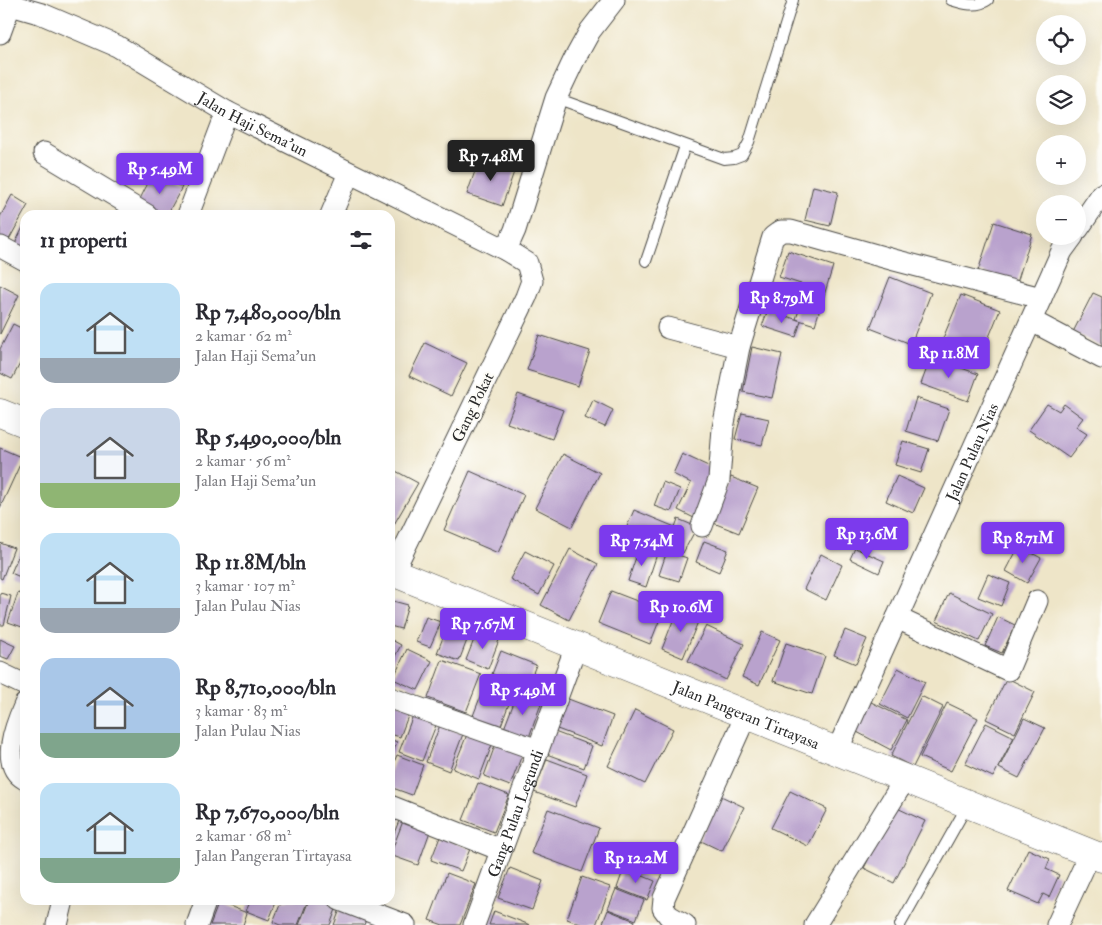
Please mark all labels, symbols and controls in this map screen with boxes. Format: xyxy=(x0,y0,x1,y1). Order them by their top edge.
map controls xyxy=(1036,15,1086,245)
button: locate xyxy=(1036,15,1086,65)
button: layers xyxy=(1036,75,1086,125)
street label: Jalan Haji Sema'un xyxy=(192,87,311,161)
button: + xyxy=(1036,135,1086,185)
pin: Rp 7.48M xyxy=(439,140,543,182)
text: Rp 7.48M xyxy=(459,146,523,166)
pin: Rp 5.49M xyxy=(108,152,212,195)
text: Rp 5.49M xyxy=(127,159,193,179)
button: − xyxy=(1036,195,1086,245)
icon: filters xyxy=(347,226,375,254)
text: 11 properti xyxy=(40,227,127,254)
pin: Rp 8.79M xyxy=(730,282,834,324)
text: Rp 8.79M xyxy=(750,288,814,308)
text: Rp 7,480,000/bln xyxy=(195,299,341,326)
icon: home xyxy=(80,303,140,363)
text: 2 kamar · 62 m² xyxy=(195,326,292,346)
pin: Rp 11.8M xyxy=(897,336,1001,379)
text: Rp 11.8M xyxy=(919,343,979,363)
text: Jalan Haji Sema'un xyxy=(195,346,316,366)
street label: Gang Pokat xyxy=(447,369,498,446)
street label: Jalan Pulau Nias xyxy=(941,400,1003,506)
text: Rp 5,490,000/bln xyxy=(195,424,341,451)
icon: home xyxy=(80,428,140,488)
text: 2 kamar · 56 m² xyxy=(195,451,291,471)
text: Jalan Haji Sema'un xyxy=(195,471,316,491)
pin: Rp 13.6M xyxy=(815,518,919,560)
pin: Rp 8.71M xyxy=(971,522,1075,564)
pin: Rp 7.54M xyxy=(590,524,694,567)
text: Rp 13.6M xyxy=(836,524,898,544)
text: Rp 8.71M xyxy=(992,528,1054,548)
text: Rp 7.54M xyxy=(610,531,674,551)
text: Rp 11.8M/bln xyxy=(195,549,306,576)
icon: home xyxy=(80,553,140,613)
text: 3 kamar · 107 m² xyxy=(195,576,295,596)
pin: Rp 10.6M xyxy=(629,590,733,633)
text: Jalan Pulau Nias xyxy=(195,596,301,616)
text: Rp 10.6M xyxy=(649,597,713,617)
pin: Rp 7.67M xyxy=(431,608,535,650)
text: Rp 7.67M xyxy=(451,614,515,634)
text: Rp 8,710,000/bln xyxy=(195,674,336,701)
pin: Rp 5.49M xyxy=(471,674,575,716)
street label: Jalan Pangeran Tirtayasa xyxy=(668,677,823,754)
icon: home xyxy=(80,678,140,738)
text: Rp 5.49M xyxy=(490,680,556,700)
text: 3 kamar · 83 m² xyxy=(195,701,287,721)
text: Jalan Pulau Nias xyxy=(195,721,301,741)
street label: Gang Pulau Legundi xyxy=(483,747,548,880)
text: Rp 7,670,000/bln xyxy=(195,799,339,826)
icon: home xyxy=(80,803,140,863)
text: 2 kamar · 68 m² xyxy=(195,826,291,846)
pin: Rp 12.2M xyxy=(584,842,688,884)
text: Jalan Pangeran Tirtayasa xyxy=(195,846,352,866)
text: Rp 12.2M xyxy=(604,848,668,868)

